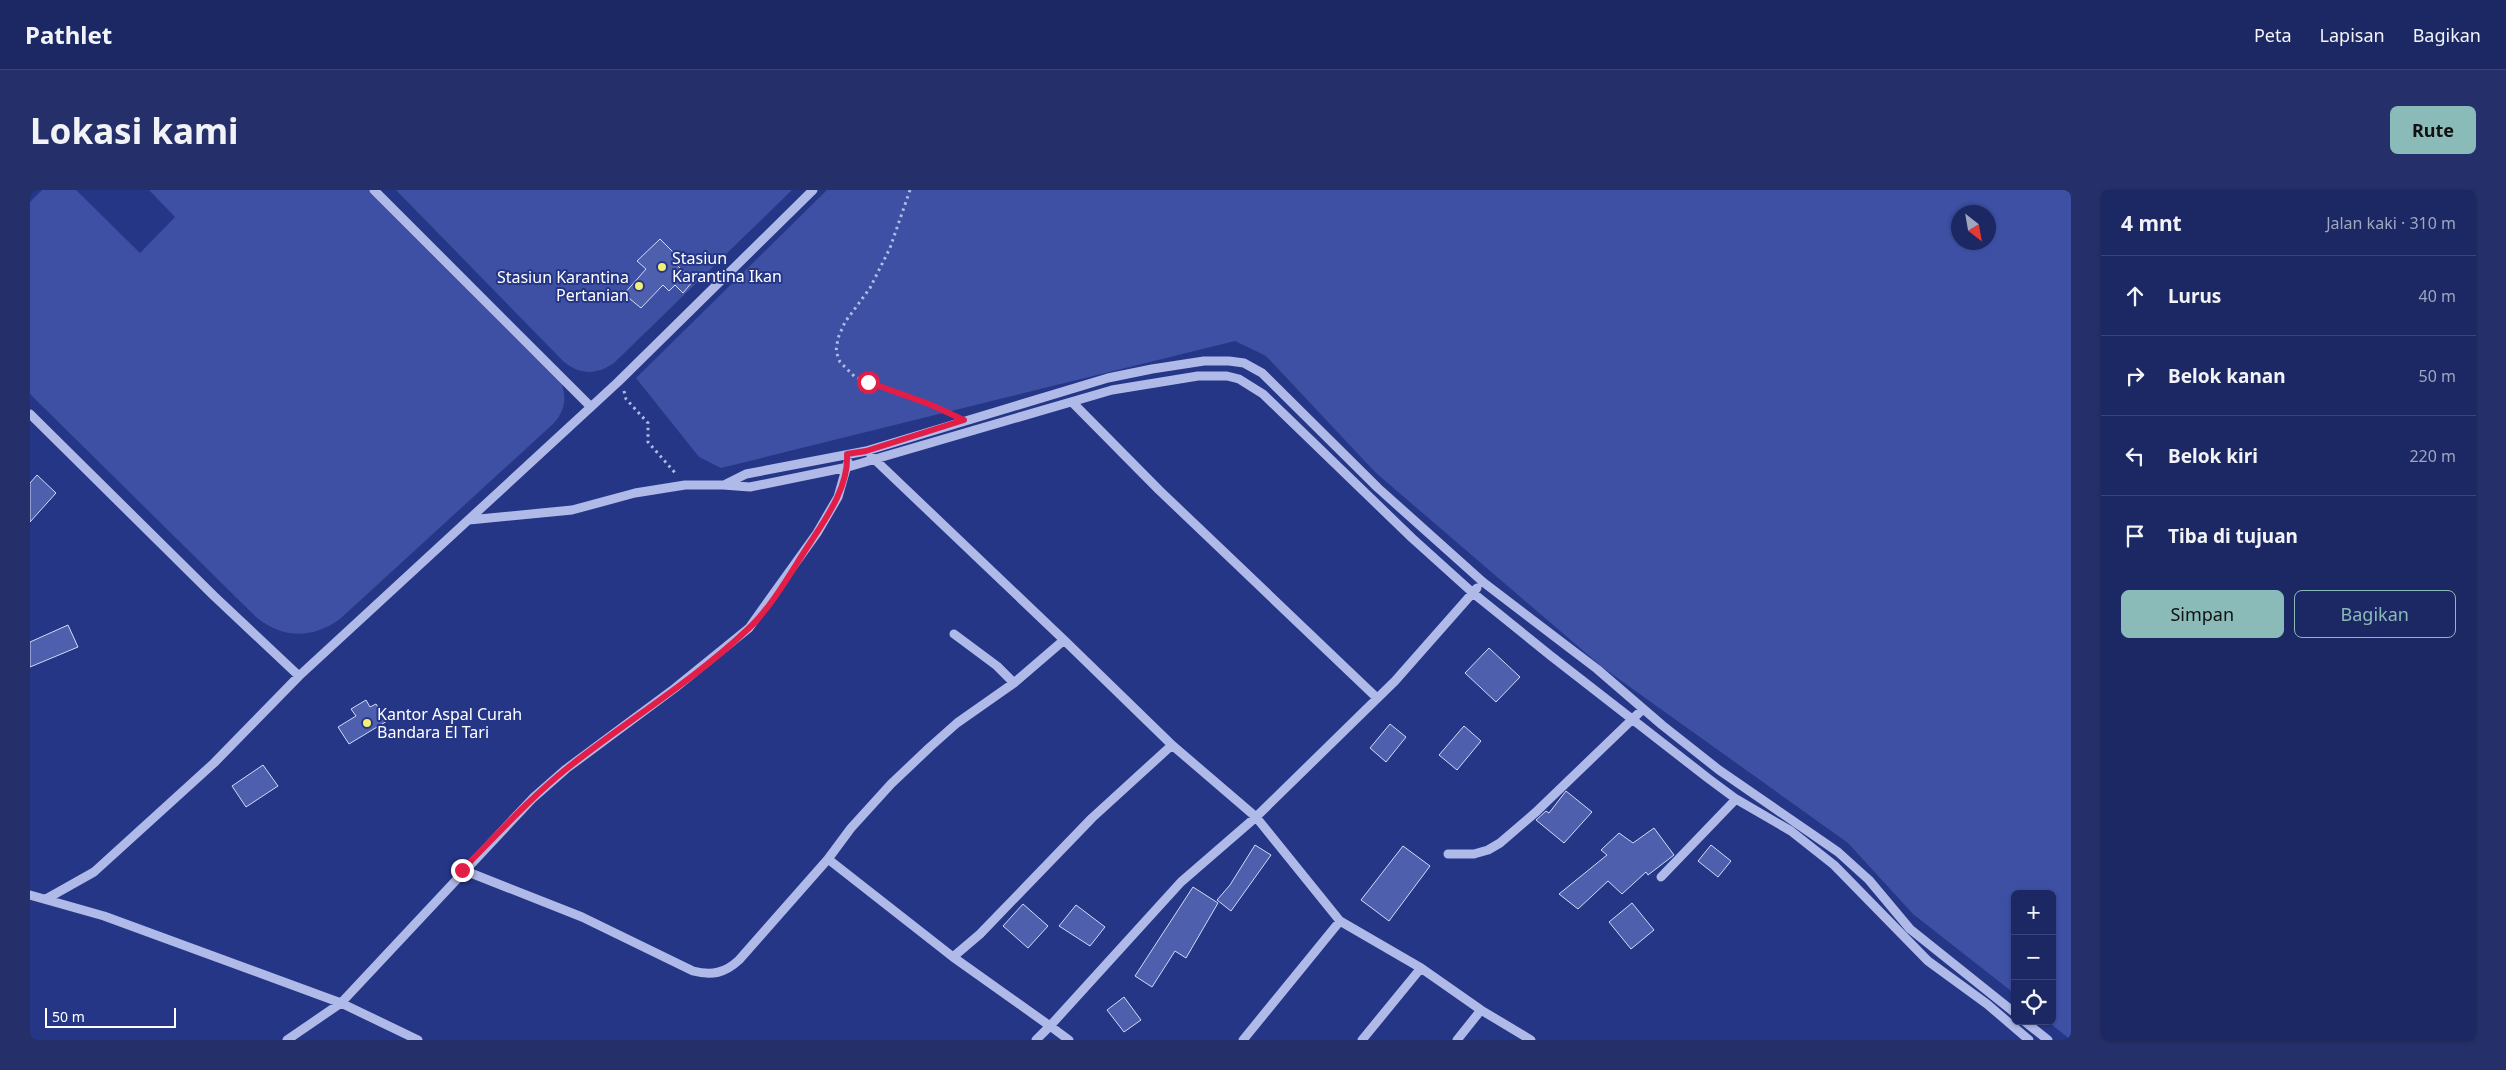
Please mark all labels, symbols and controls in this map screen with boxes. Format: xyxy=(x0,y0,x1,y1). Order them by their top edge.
text: Pathlet xyxy=(25,18,112,51)
text: Peta xyxy=(2254,23,2292,47)
text: Lapisan xyxy=(2320,23,2385,47)
text: Bagikan xyxy=(2413,23,2481,47)
button: Rute xyxy=(2390,106,2476,154)
text: Lokasi kami xyxy=(30,107,239,154)
north arrow xyxy=(1951,205,1996,250)
text: 4 mnt xyxy=(2121,209,2182,237)
text: Jalan kaki · 310 m xyxy=(2326,212,2456,234)
place label: Stasiun Karantina Ikan xyxy=(672,247,782,287)
marker: Stasiun Karantina Ikan xyxy=(656,261,668,273)
place label: Stasiun Karantina Pertanian xyxy=(497,266,629,306)
marker: Stasiun Karantina Pertanian xyxy=(633,280,645,292)
icon: ahead xyxy=(2121,282,2149,310)
text: Lurus xyxy=(2168,283,2221,309)
text: 40 m xyxy=(2419,285,2456,307)
icon: right xyxy=(2121,362,2149,390)
text: Belok kanan xyxy=(2168,363,2285,389)
text: 50 m xyxy=(2419,365,2456,387)
route start xyxy=(857,371,880,394)
icon: left xyxy=(2121,442,2149,470)
text: Belok kiri xyxy=(2168,443,2258,469)
text: 220 m xyxy=(2409,445,2456,467)
icon: arrive xyxy=(2121,522,2149,550)
text: Tiba di tujuan xyxy=(2168,523,2298,549)
button: Simpan xyxy=(2121,590,2284,638)
button: Bagikan xyxy=(2294,590,2456,638)
place label: Kantor Aspal Curah Bandara El Tari xyxy=(377,703,522,743)
marker: Kantor Aspal Curah Bandara El Tari xyxy=(361,717,373,729)
route end xyxy=(451,859,474,882)
map controls xyxy=(2011,890,2056,1025)
button: + xyxy=(2011,890,2056,935)
button: − xyxy=(2011,935,2056,980)
button: locate xyxy=(2011,980,2056,1025)
scale bar xyxy=(45,1005,176,1028)
text: 50 m xyxy=(52,1007,85,1026)

